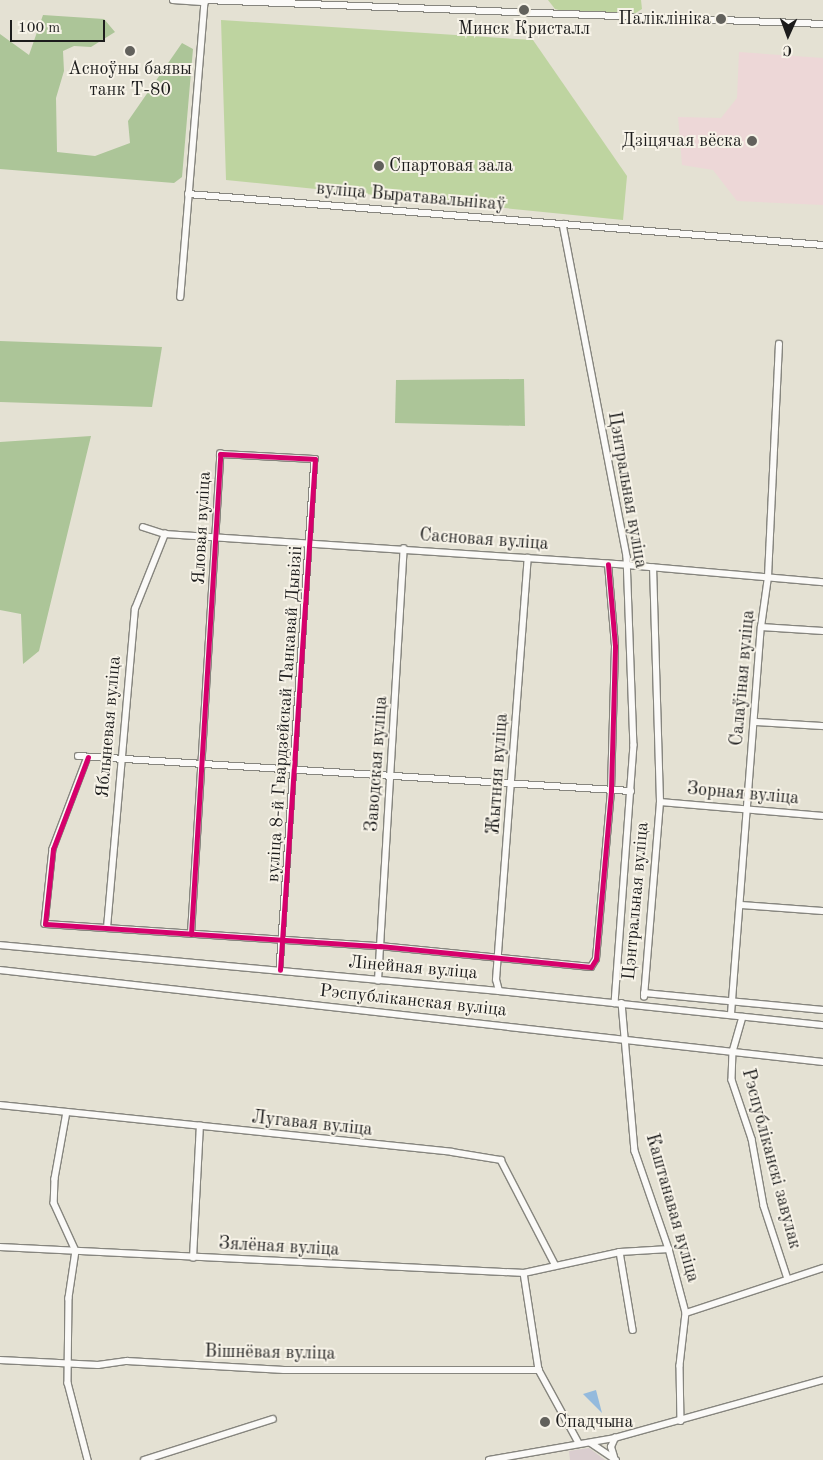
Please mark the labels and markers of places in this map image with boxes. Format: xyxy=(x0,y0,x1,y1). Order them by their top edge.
marker: Минск Кристалл xyxy=(518,4,530,16)
place label: Паліклініка xyxy=(618,8,711,30)
marker: Паліклініка xyxy=(715,13,727,25)
place label: Минск Кристалл xyxy=(458,18,590,40)
marker: Асноўны баявы танк Т-80 xyxy=(124,45,136,57)
place label: Асноўны баявы танк Т-80 xyxy=(68,59,192,102)
place label: Дзіцячая вёска xyxy=(622,130,742,152)
marker: Дзіцячая вёска xyxy=(746,135,758,147)
place label: Спартовая зала xyxy=(389,155,513,177)
marker: Спартовая зала xyxy=(373,160,385,172)
place label: Спадчына xyxy=(555,1411,633,1433)
marker: Спадчына xyxy=(539,1416,551,1428)

